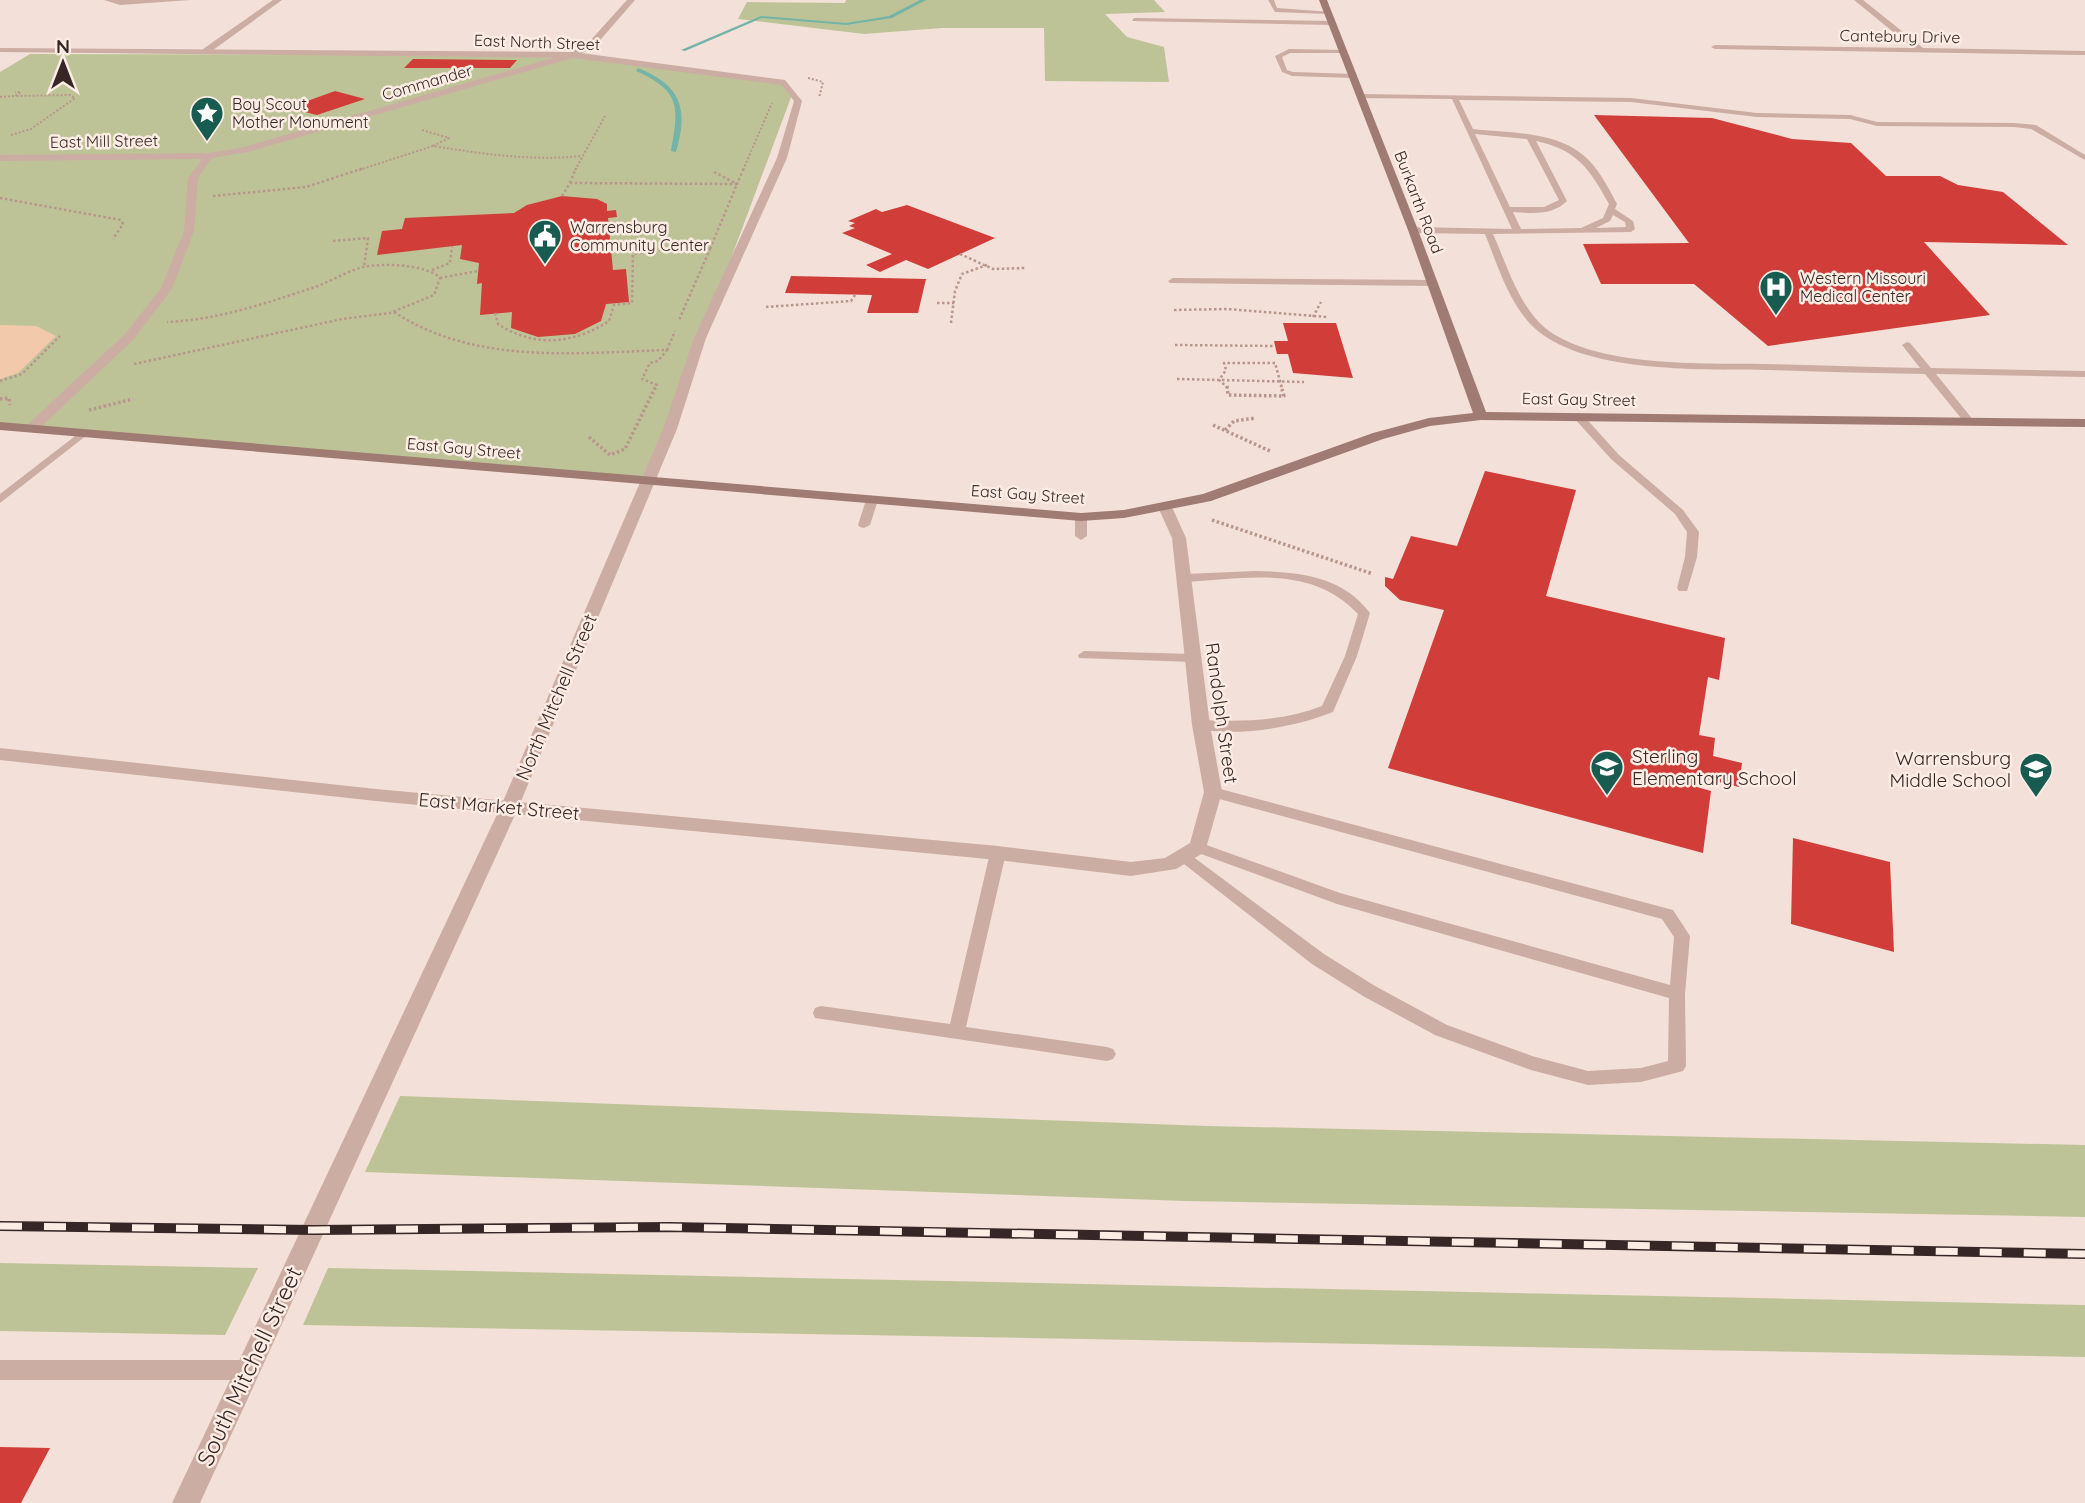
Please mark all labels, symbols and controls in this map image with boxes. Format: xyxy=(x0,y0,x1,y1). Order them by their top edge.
street label: Cantebury Drive xyxy=(1839,25,1961,47)
north arrow xyxy=(28,28,98,98)
street label: East North Street xyxy=(474,30,600,54)
text: N xyxy=(56,34,70,58)
street label: Commander xyxy=(379,60,475,104)
place icon: Boy Scout Mother Monument xyxy=(188,94,226,143)
place label: Boy Scout Mother Monument xyxy=(232,94,369,132)
street label: East Mill Street xyxy=(50,130,158,152)
street label: Burkarth Road xyxy=(1390,148,1448,256)
public building icon: Warrensburg Community Center xyxy=(526,217,564,266)
place label: Warrensburg Community Center xyxy=(570,217,709,255)
hospital icon: Western Missouri Medical Center xyxy=(1757,268,1795,317)
place label: Western Missouri Medical Center xyxy=(1800,268,1926,306)
street label: East Gay Street xyxy=(1522,388,1636,410)
street label: East Gay Street xyxy=(406,433,522,463)
street label: East Gay Street xyxy=(970,480,1086,508)
street label: North Mitchell Street xyxy=(510,610,602,784)
street label: Randolph Street xyxy=(1200,641,1244,785)
place label: Sterling Elementary School xyxy=(1632,744,1797,790)
place label: Warrensburg Middle School xyxy=(1889,746,2011,792)
school or university icon: Sterling Elementary School xyxy=(1588,748,1626,797)
school or university icon: Warrensburg Middle School xyxy=(2017,750,2055,799)
street label: East Market Street xyxy=(418,787,580,825)
street label: South Mitchell Street xyxy=(190,1262,308,1470)

